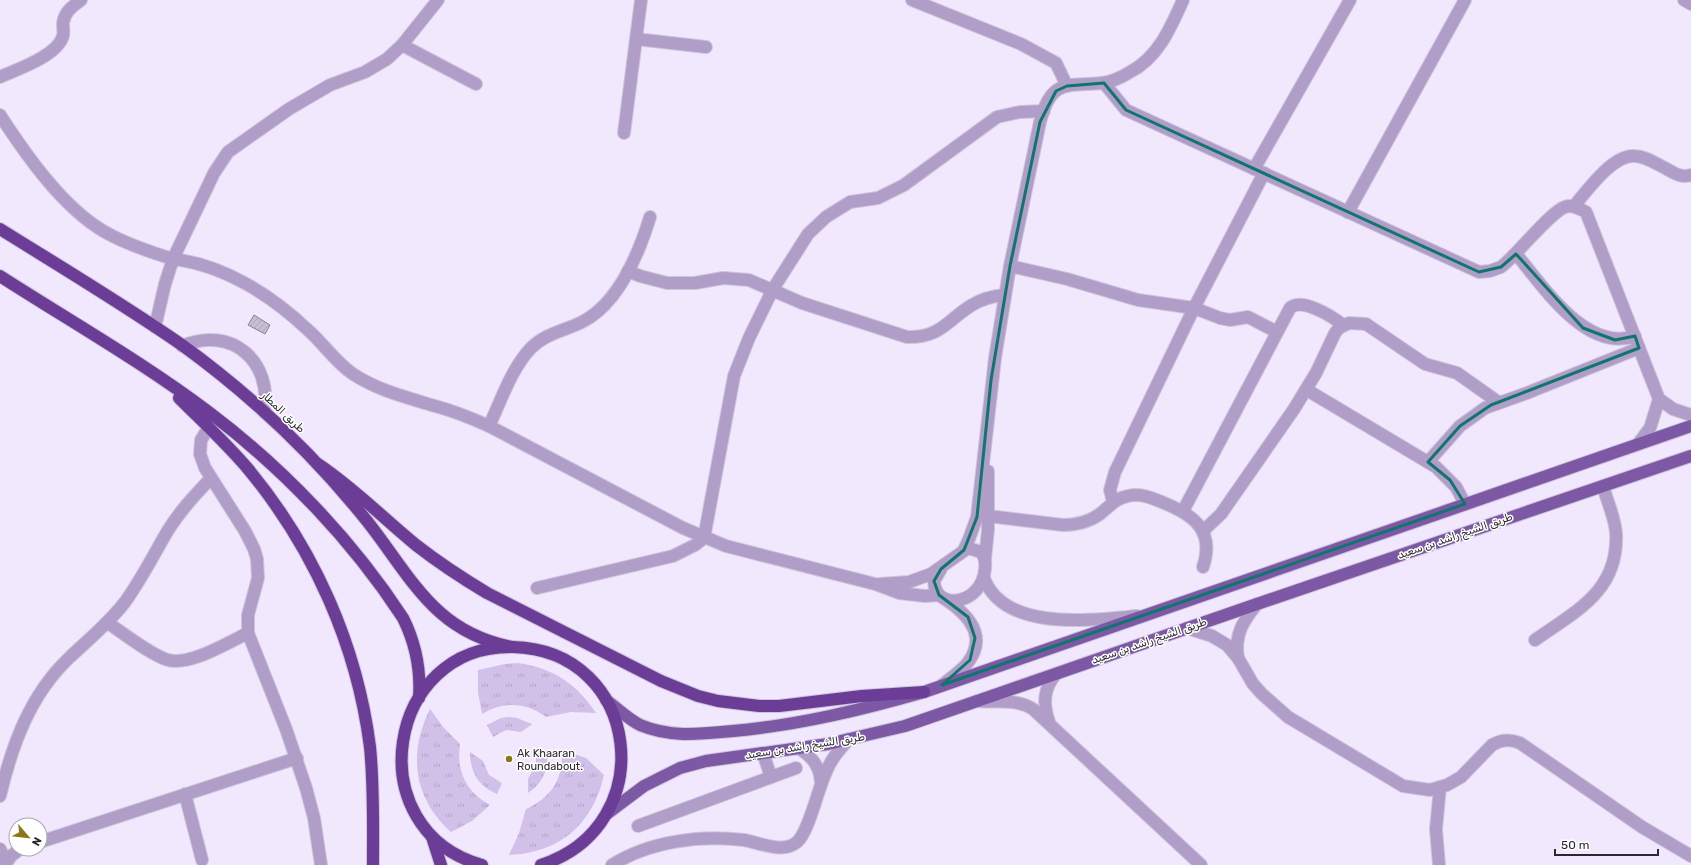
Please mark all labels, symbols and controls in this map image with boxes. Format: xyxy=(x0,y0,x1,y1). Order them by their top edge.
street label: طريق المطار xyxy=(257,388,308,436)
street label: طريق الشيخ راشد بن سعيد xyxy=(1396,510,1515,564)
street label: طريق الشيخ راشد بن سعيد xyxy=(1090,615,1209,669)
street label: طريق الشيخ راشد بن سعيد xyxy=(744,730,866,764)
place label: Ak Khaaran Roundabout. xyxy=(517,747,583,773)
marker: Ak Khaaran Roundabout. xyxy=(504,754,514,764)
north arrow xyxy=(8,817,48,857)
scale bar xyxy=(1555,831,1658,857)
text: N xyxy=(29,835,44,848)
text: 50 m xyxy=(1561,838,1589,852)

